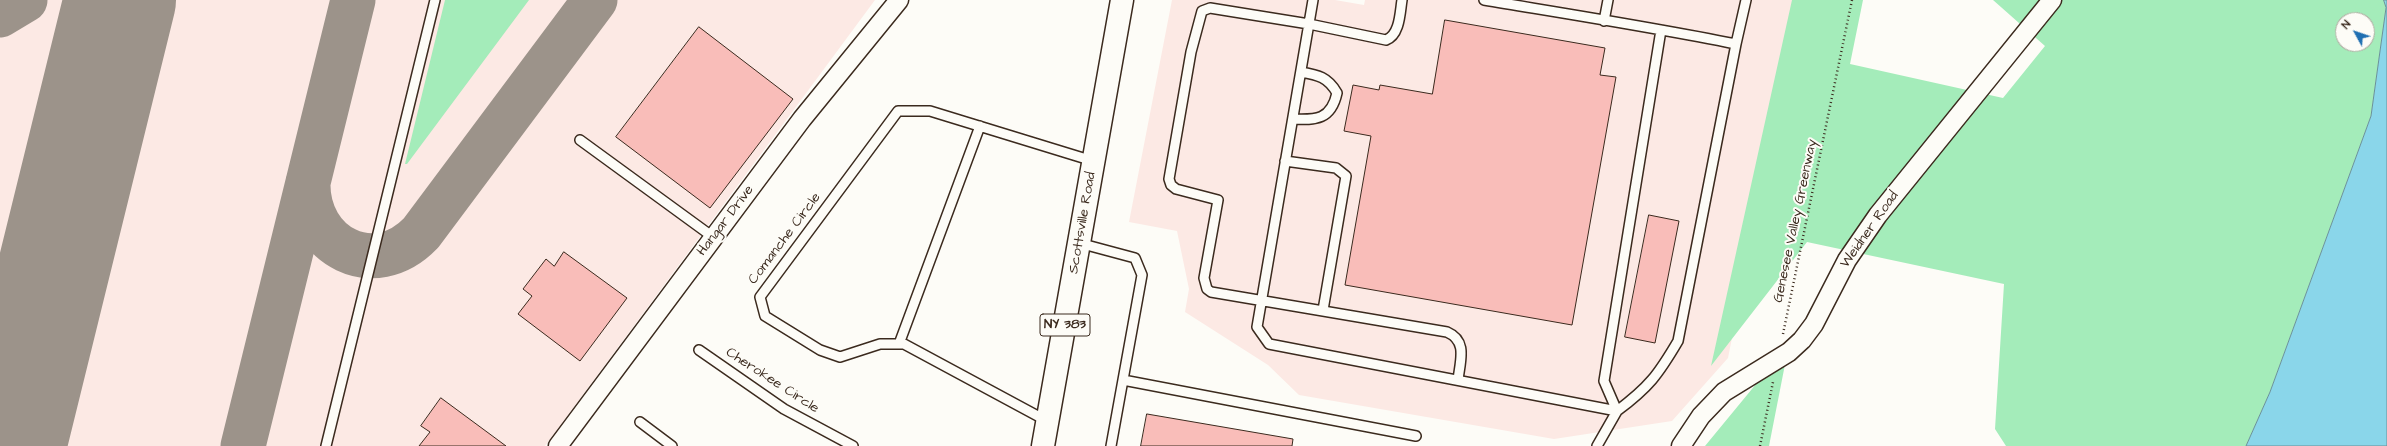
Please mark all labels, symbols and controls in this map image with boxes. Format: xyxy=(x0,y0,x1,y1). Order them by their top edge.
north arrow xyxy=(2335,12,2375,52)
text: N xyxy=(2338,17,2354,32)
street label: Genesee Valley Greenway xyxy=(1770,138,1822,304)
street label: Scottsville Road xyxy=(1066,171,1100,275)
street label: Hangar Drive xyxy=(694,182,758,260)
street label: Weidner Road xyxy=(1837,188,1903,272)
street label: Comanche Circle xyxy=(745,190,825,288)
road number: NY 383 xyxy=(1040,314,1090,336)
street label: Cherokee Circle xyxy=(722,345,822,417)

